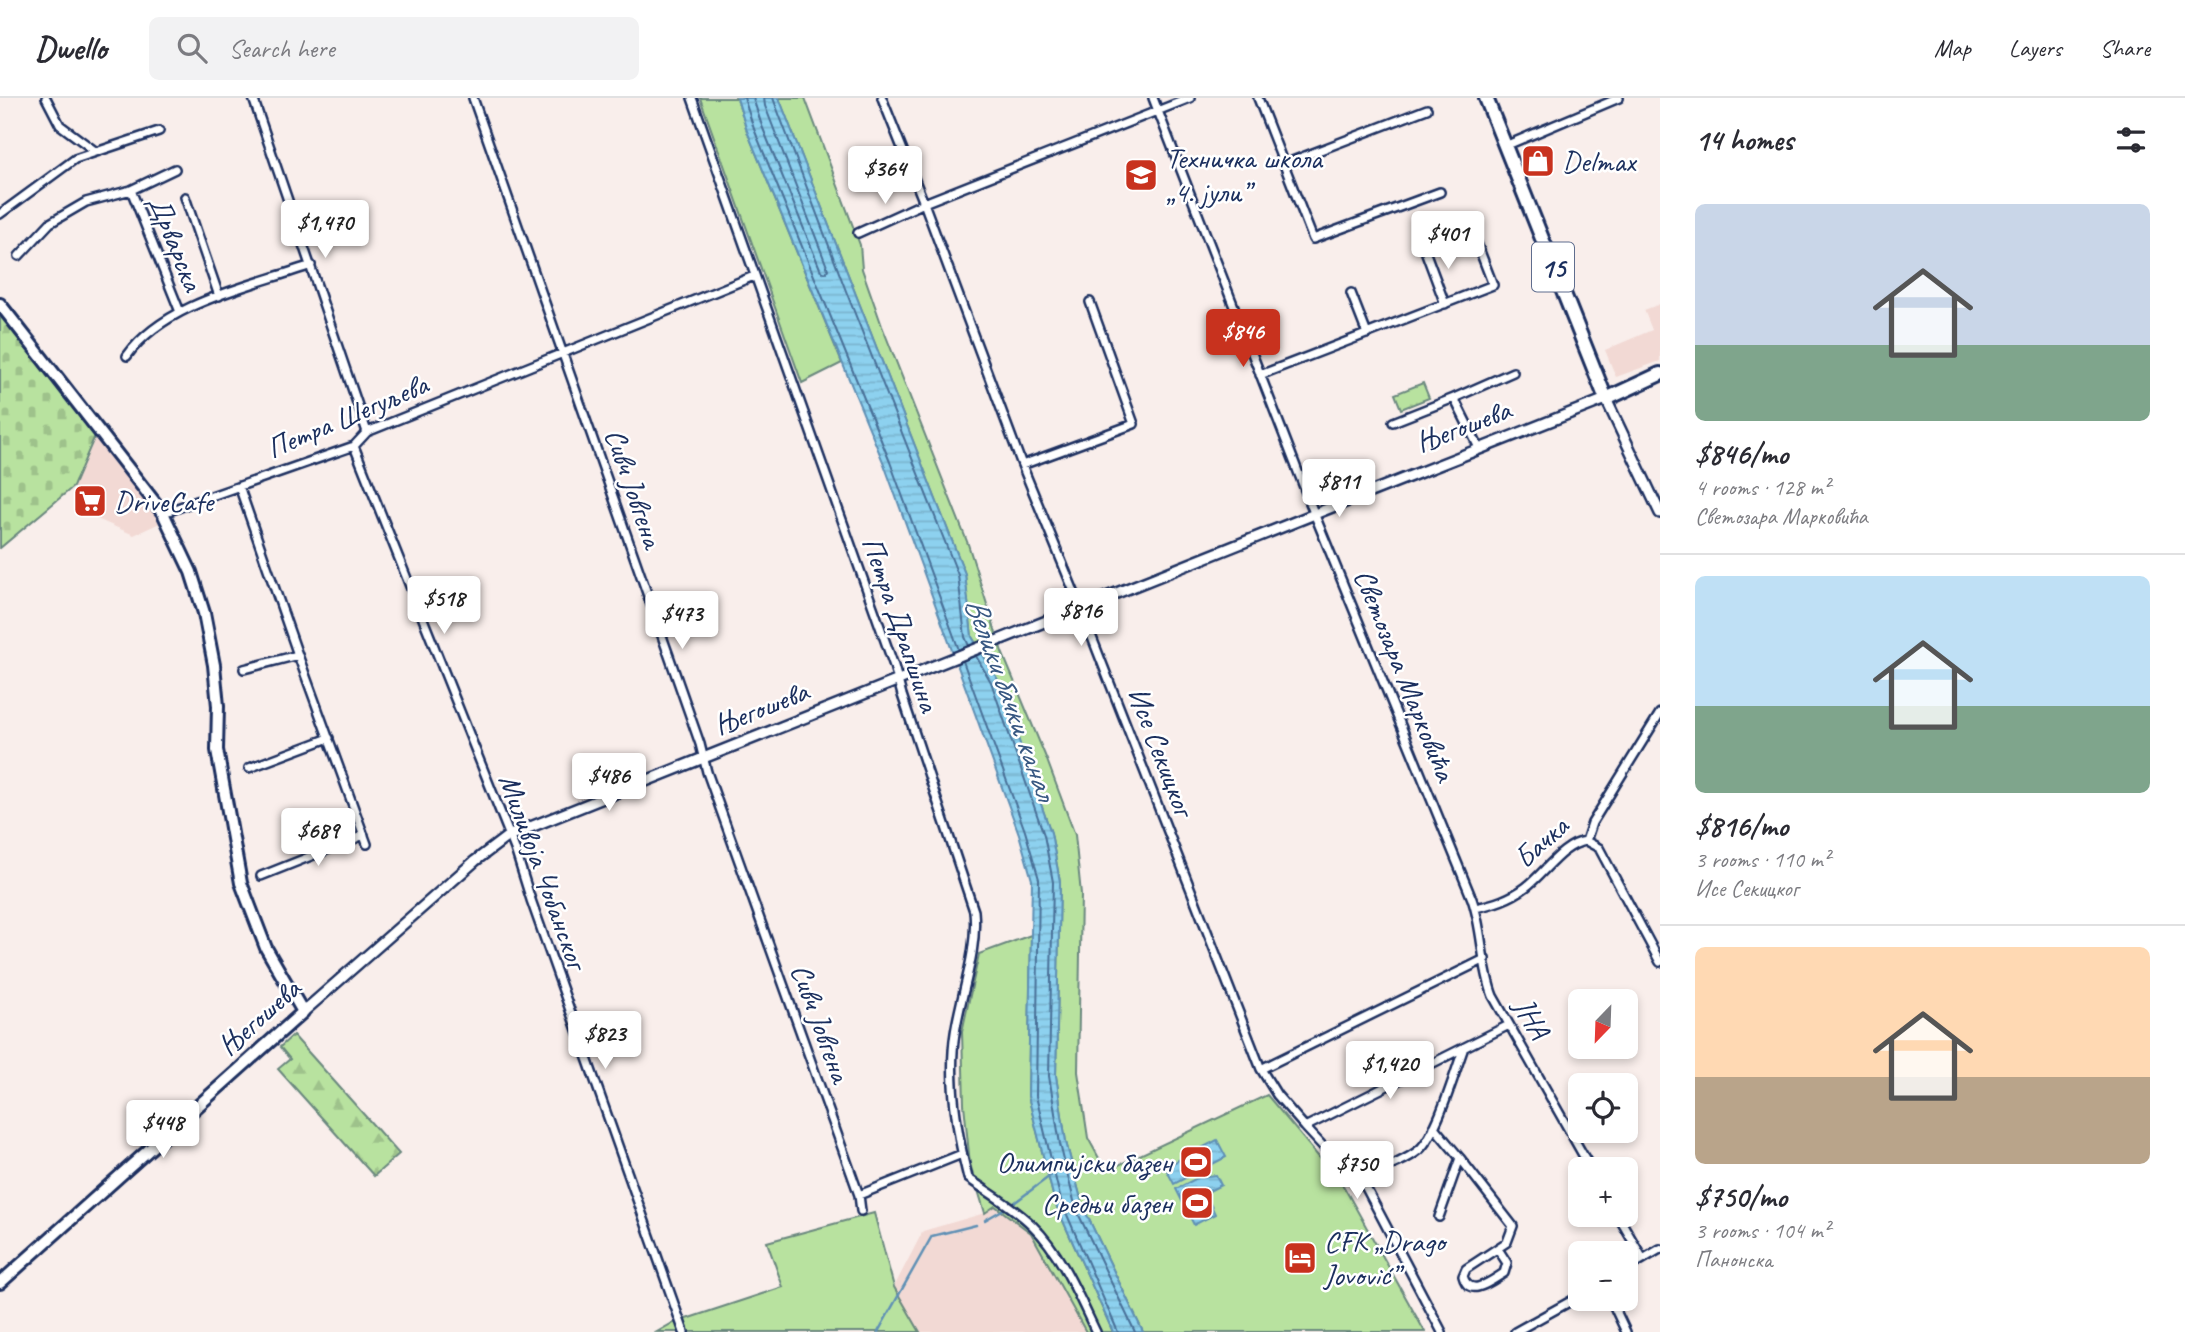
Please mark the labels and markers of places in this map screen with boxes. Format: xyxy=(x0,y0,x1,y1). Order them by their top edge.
place label: Техничка школа „4. јули” xyxy=(1166,139,1324,211)
shop icon: Delmax xyxy=(1519,142,1557,180)
place label: Delmax xyxy=(1562,142,1638,180)
pin: $364 xyxy=(844,146,926,206)
school or university icon: Техничка школа „4. јули” xyxy=(1122,156,1160,194)
pin: $1,470 xyxy=(268,200,382,260)
pin: $401 xyxy=(1407,212,1489,271)
pin: $846 xyxy=(1202,310,1284,369)
pin: $811 xyxy=(1298,460,1380,519)
supermarket icon: DriveCafe xyxy=(71,482,109,520)
place label: DriveCafe xyxy=(114,482,215,520)
pin: $518 xyxy=(403,576,485,636)
pin: $816 xyxy=(1040,588,1122,648)
pin: $473 xyxy=(641,592,723,651)
pin: $486 xyxy=(568,754,650,813)
pin: $689 xyxy=(277,808,359,868)
pin: $823 xyxy=(564,1012,646,1071)
pin: $1,420 xyxy=(1333,1042,1447,1101)
pin: $448 xyxy=(122,1100,204,1160)
pin: $750 xyxy=(1316,1142,1398,1201)
place label: Олимпијски базен xyxy=(997,1143,1174,1181)
sports icon: Олимпијски базен xyxy=(1177,1143,1215,1181)
place label: Средњи базен xyxy=(1042,1184,1175,1222)
sports icon: Средњи базен xyxy=(1178,1184,1216,1222)
place label: CFK „Drago Jovović” xyxy=(1322,1222,1448,1294)
hotel icon: CFK „Drago Jovović” xyxy=(1281,1239,1319,1277)

